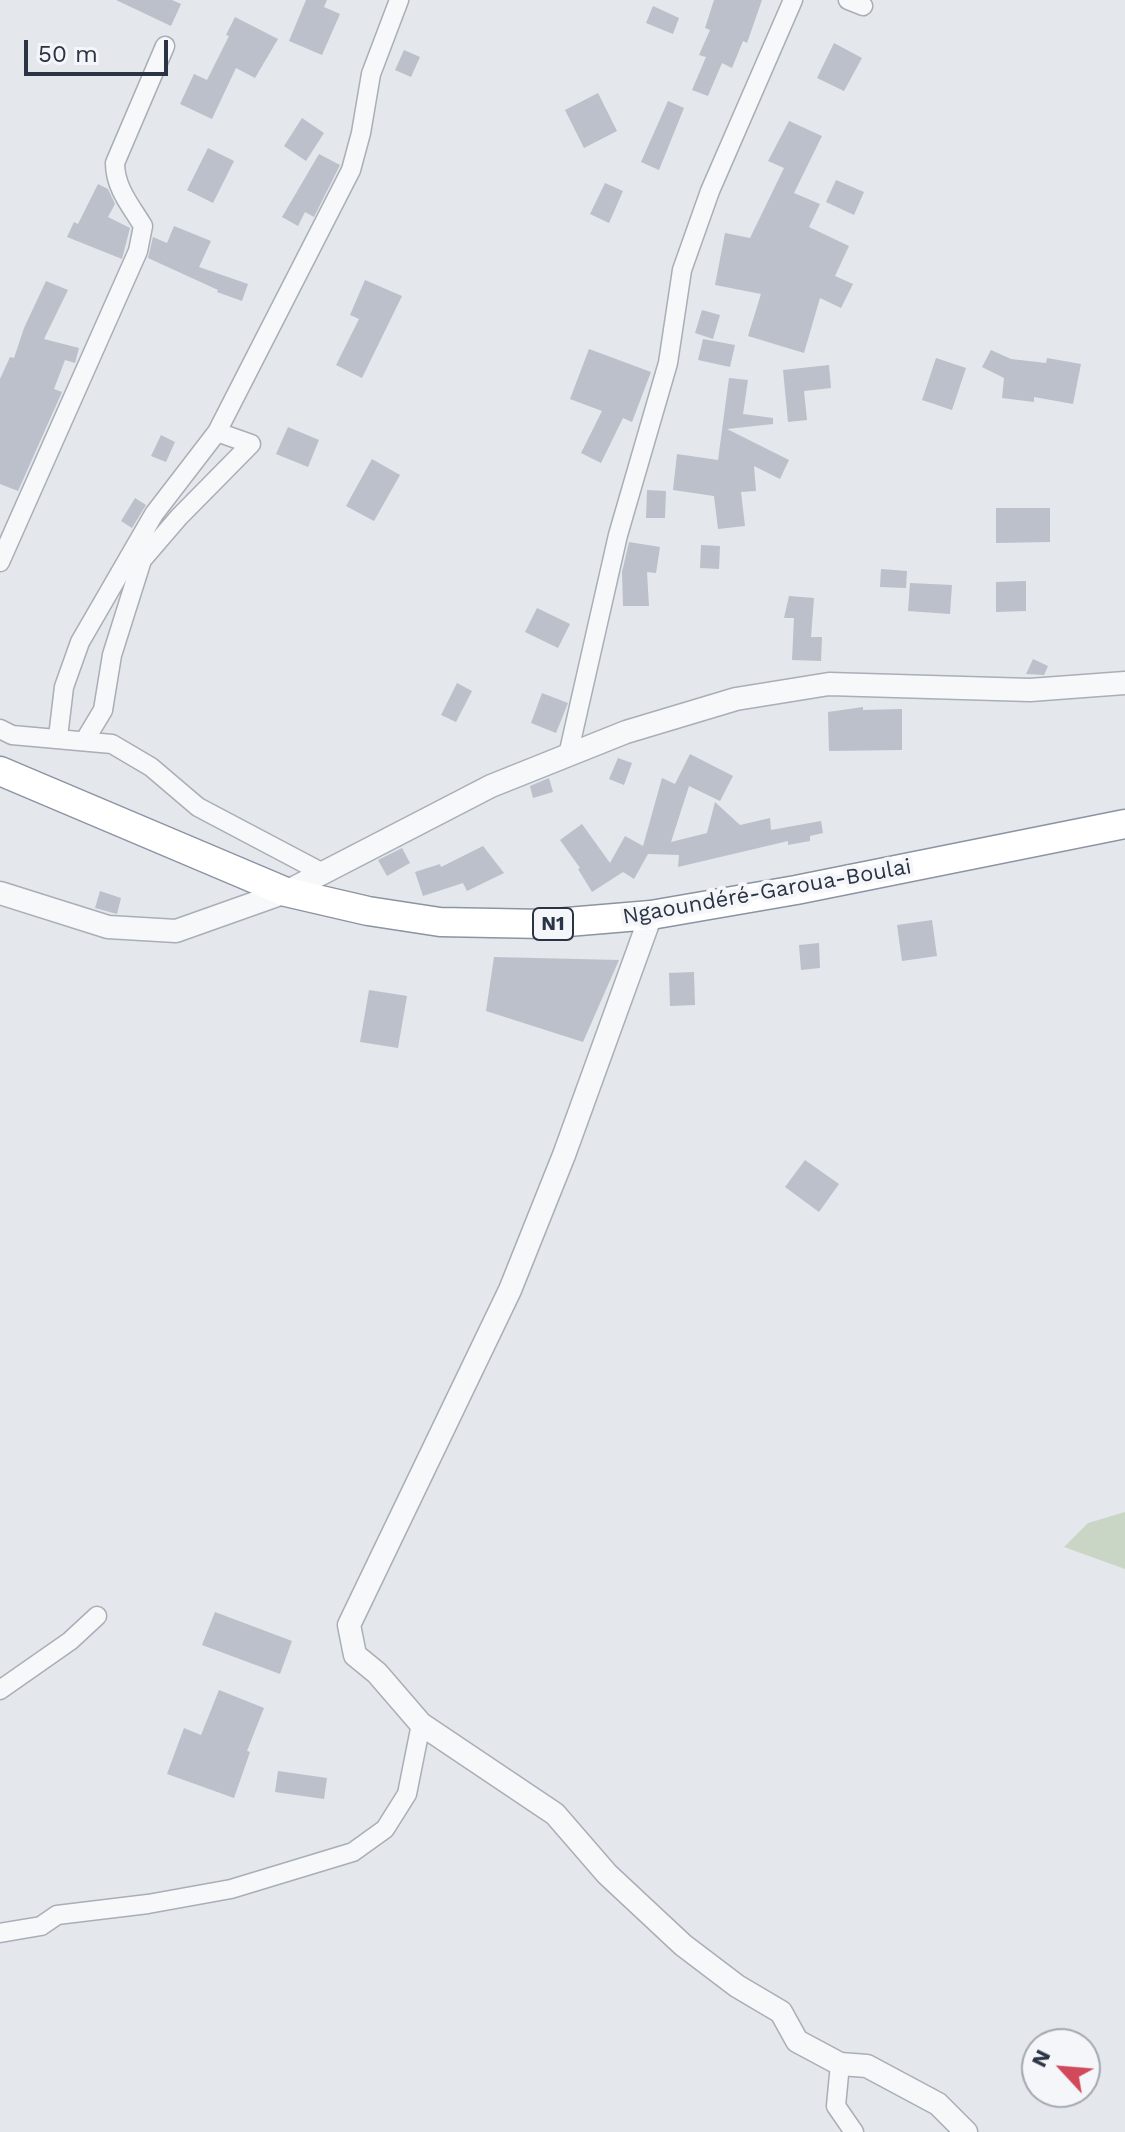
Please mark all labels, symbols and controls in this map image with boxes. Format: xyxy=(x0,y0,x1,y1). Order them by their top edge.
scale bar xyxy=(28,24,172,74)
text: 50 m xyxy=(38,40,98,68)
street label: Ngaoundéré-Garoua-Boulai xyxy=(621,854,913,930)
road number: N1 xyxy=(533,908,573,940)
north arrow xyxy=(1021,2028,1101,2108)
text: N xyxy=(1026,2045,1056,2071)

